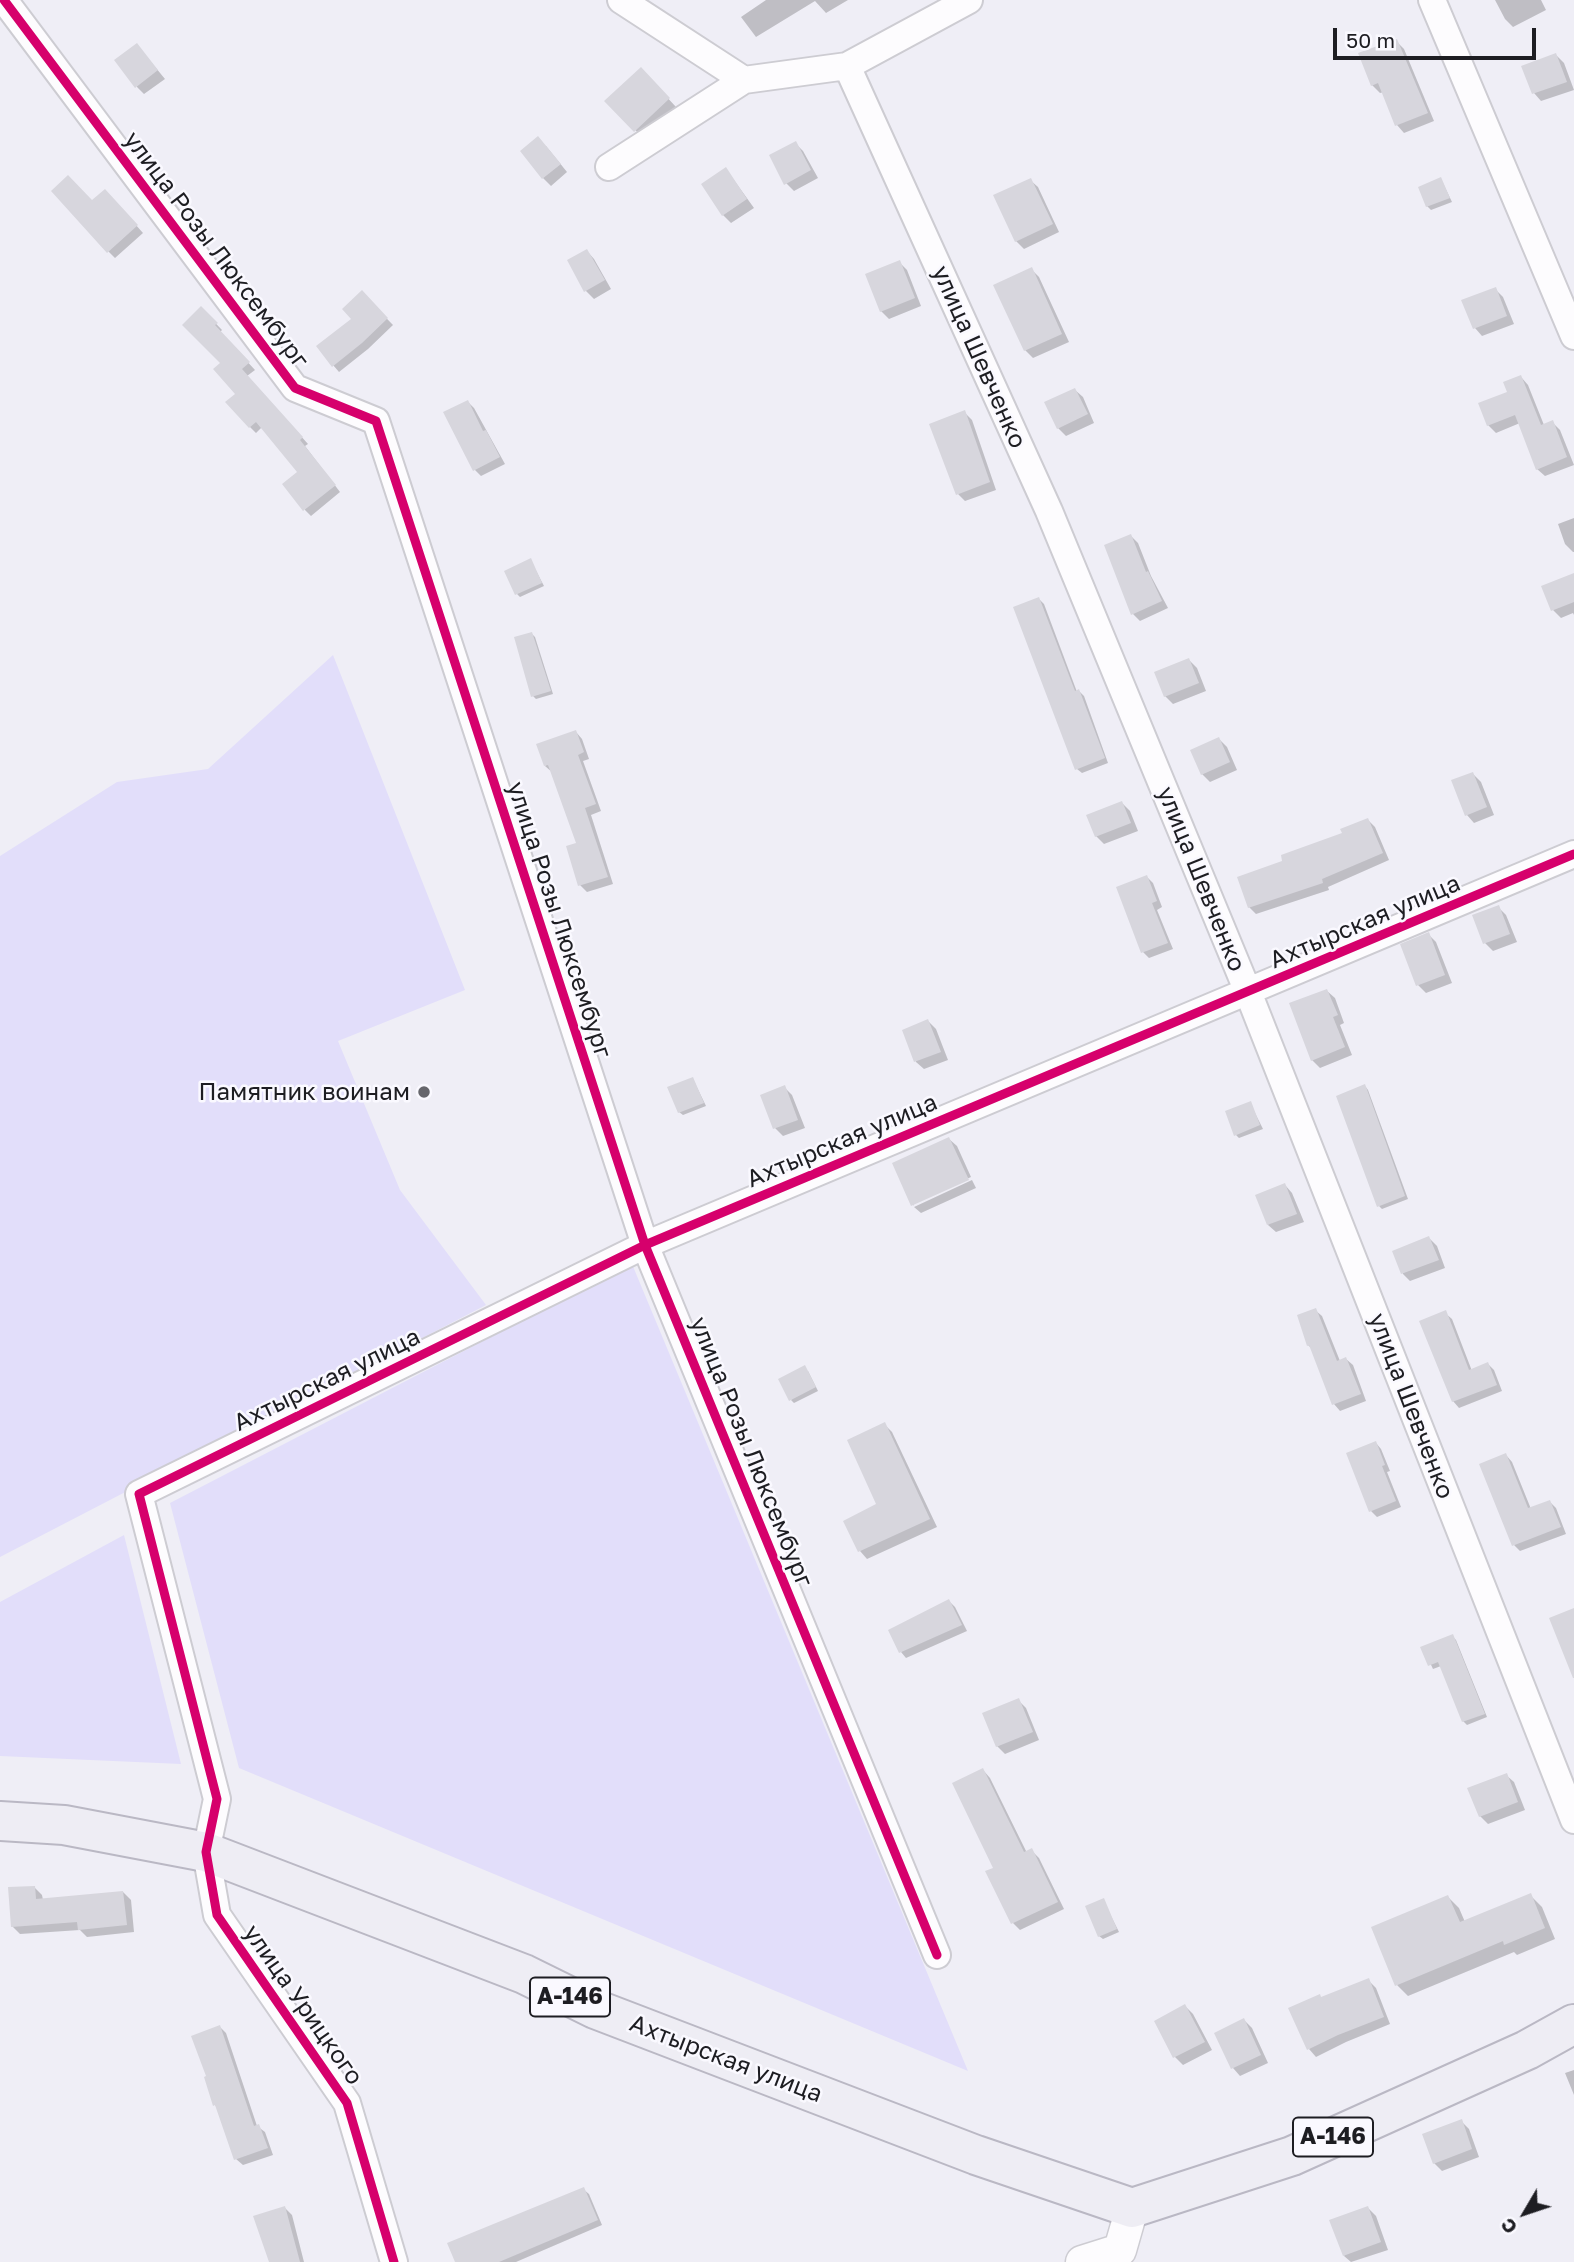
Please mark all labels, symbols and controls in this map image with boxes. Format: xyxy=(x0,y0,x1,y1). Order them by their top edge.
scale bar xyxy=(1336,14,1539,58)
text: 50 m xyxy=(1346,27,1395,53)
street label: улица Розы Люксембург xyxy=(118,126,314,374)
street label: улица Шевченко xyxy=(926,261,1032,453)
street label: улица Розы Люксембург xyxy=(501,778,617,1062)
street label: улица Шевченко xyxy=(1151,782,1251,976)
street label: Ахтырская улица xyxy=(1265,869,1465,975)
place label: Памятник воинам xyxy=(199,1078,410,1106)
marker: Памятник воинам xyxy=(416,1084,432,1100)
street label: Ахтырская улица xyxy=(742,1088,942,1194)
street label: улица Шевченко xyxy=(1362,1309,1460,1503)
street label: улица Розы Люксембург xyxy=(684,1313,818,1591)
street label: Ахтырская улица xyxy=(229,1322,425,1438)
street label: улица Урицкого xyxy=(237,1919,369,2091)
road number: А-146 xyxy=(530,1978,610,2016)
street label: Ахтырская улица xyxy=(626,2009,826,2109)
road number: А-146 xyxy=(1293,2118,1373,2156)
north arrow xyxy=(1490,2178,1560,2248)
text: С xyxy=(1495,2214,1521,2239)

